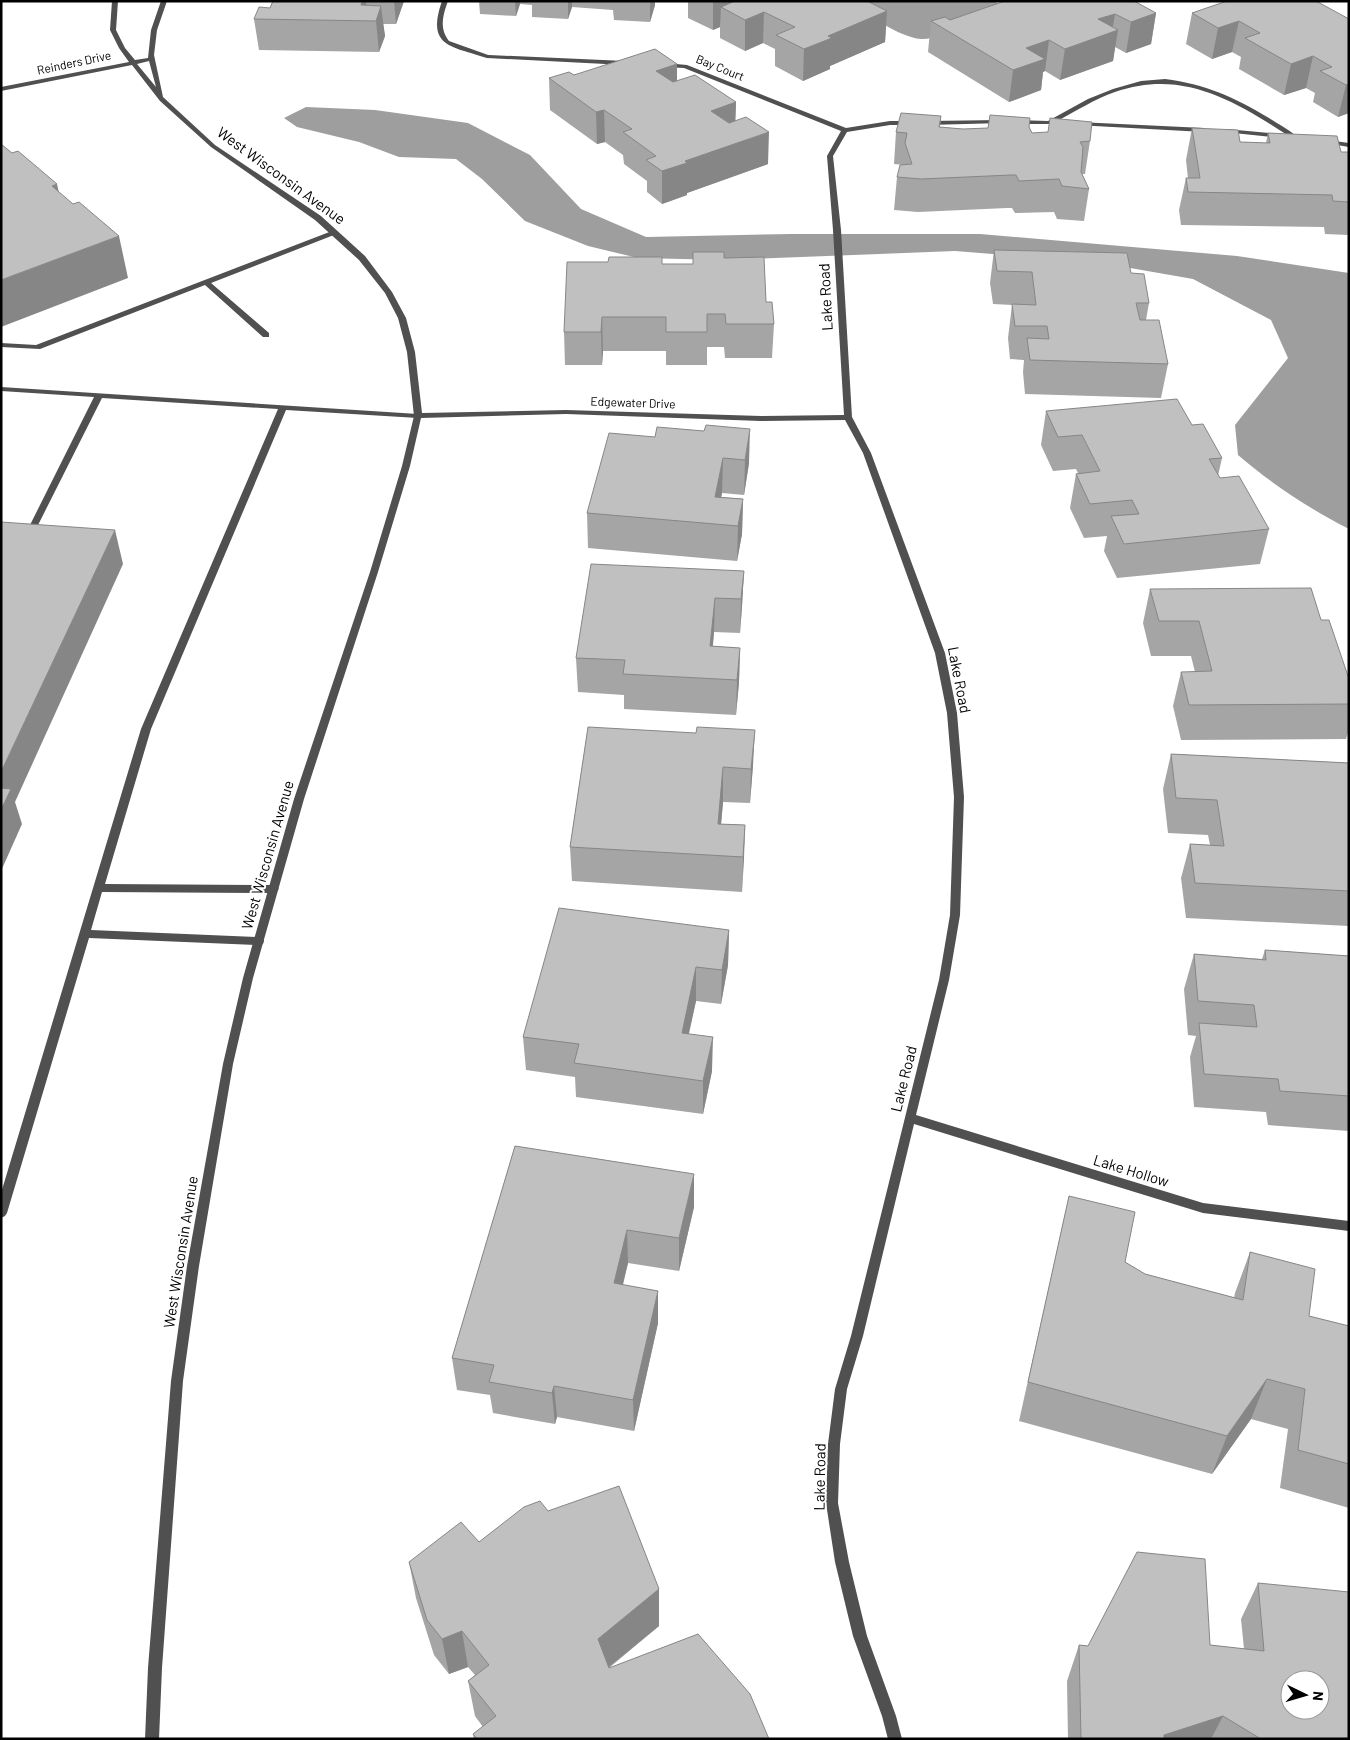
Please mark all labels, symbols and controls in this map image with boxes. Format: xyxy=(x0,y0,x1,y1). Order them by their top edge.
street label: Reinders Drive xyxy=(35,47,112,77)
street label: Bay Court xyxy=(694,51,746,83)
street label: West Wisconsin Avenue xyxy=(214,123,349,228)
street label: Lake Road xyxy=(814,263,836,331)
street label: Edgewater Drive xyxy=(590,394,676,410)
street label: Lake Road xyxy=(945,645,975,715)
street label: West Wisconsin Avenue xyxy=(237,778,297,931)
street label: Lake Road xyxy=(886,1044,920,1114)
street label: Lake Hollow xyxy=(1091,1150,1171,1190)
street label: West Wisconsin Avenue xyxy=(159,1174,201,1329)
street label: Lake Road xyxy=(809,1443,829,1511)
north arrow xyxy=(1280,1670,1330,1720)
text: N xyxy=(1310,1691,1327,1702)

